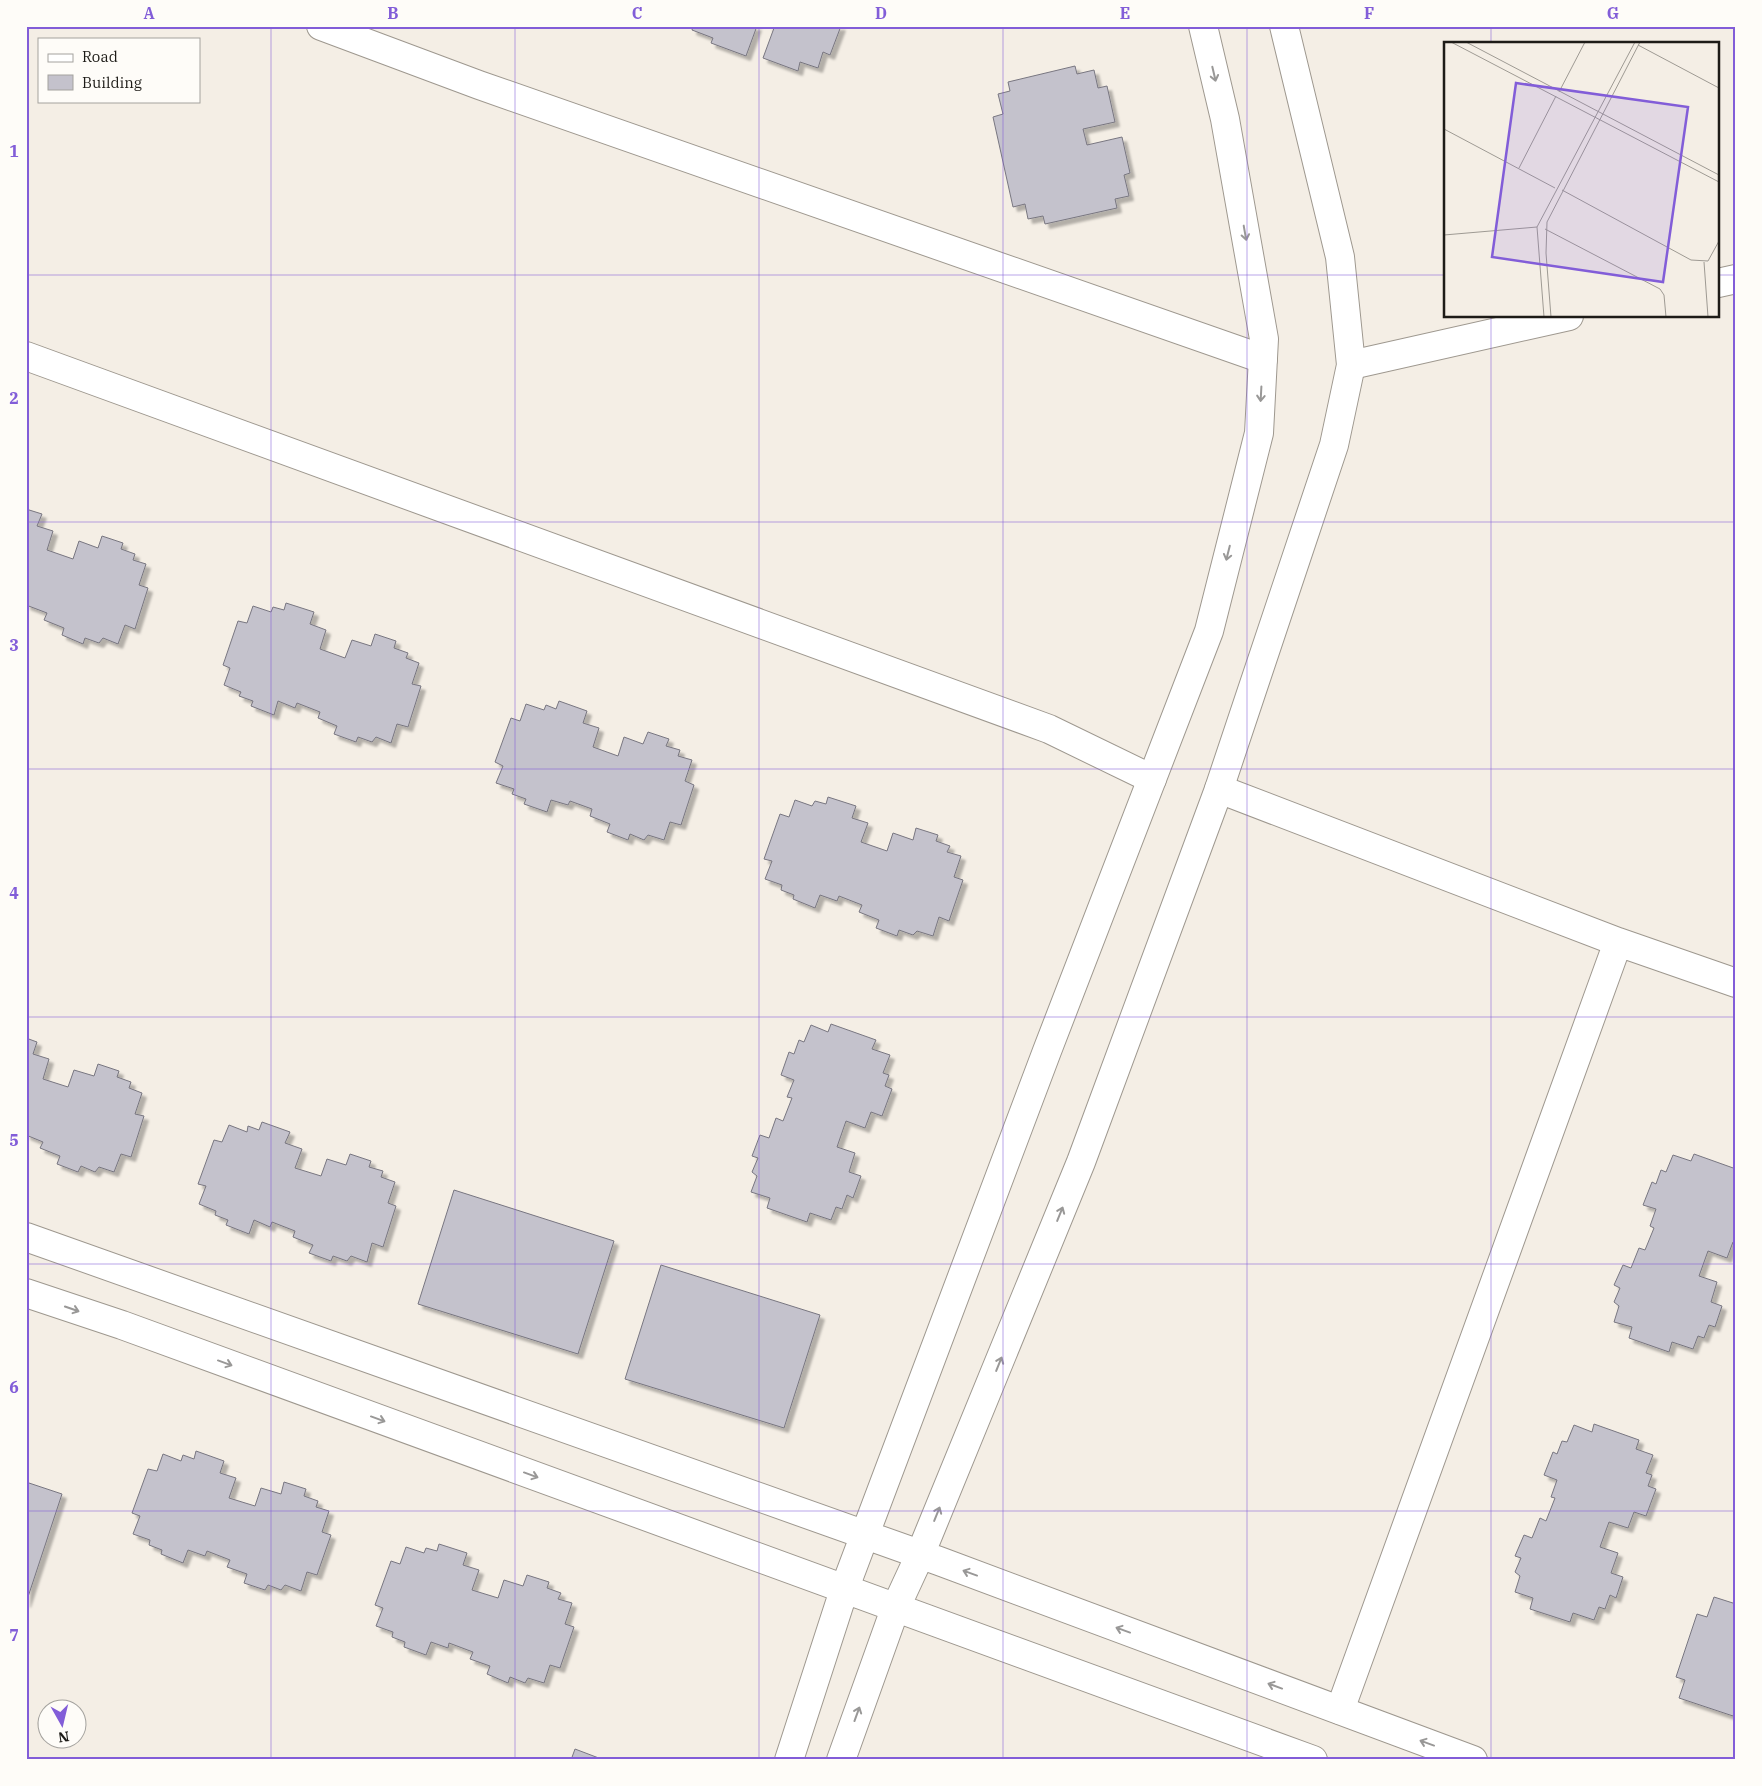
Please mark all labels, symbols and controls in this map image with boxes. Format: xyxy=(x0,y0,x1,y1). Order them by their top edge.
text: A xyxy=(143,3,155,23)
text: B xyxy=(387,3,399,23)
text: C xyxy=(632,3,642,23)
text: D xyxy=(875,3,887,23)
text: E xyxy=(1120,3,1130,23)
text: F xyxy=(1364,3,1374,23)
text: G xyxy=(1607,3,1619,23)
legend xyxy=(38,38,200,102)
inset map xyxy=(1444,42,1720,318)
text: Road xyxy=(82,47,118,66)
one-way arrow xyxy=(1210,65,1219,81)
text: Building xyxy=(82,73,142,92)
text: 1 xyxy=(9,141,19,161)
one-way arrow xyxy=(1240,225,1250,241)
one-way arrow xyxy=(1256,386,1265,402)
text: 2 xyxy=(9,388,19,408)
one-way arrow xyxy=(1223,544,1233,560)
text: 3 xyxy=(9,635,19,655)
text: 4 xyxy=(9,883,19,903)
text: 5 xyxy=(9,1130,19,1150)
one-way arrow xyxy=(1056,1207,1066,1222)
one-way arrow xyxy=(64,1304,80,1314)
one-way arrow xyxy=(994,1357,1004,1372)
one-way arrow xyxy=(217,1359,233,1368)
text: 6 xyxy=(9,1377,19,1397)
one-way arrow xyxy=(370,1415,385,1424)
one-way arrow xyxy=(522,1471,538,1480)
one-way arrow xyxy=(932,1507,942,1522)
one-way arrow xyxy=(963,1568,979,1577)
one-way arrow xyxy=(1116,1624,1131,1634)
text: 7 xyxy=(9,1625,19,1645)
one-way arrow xyxy=(1268,1681,1283,1690)
north arrow xyxy=(38,1698,88,1748)
one-way arrow xyxy=(853,1707,862,1722)
text: N xyxy=(57,1727,71,1747)
one-way arrow xyxy=(1420,1738,1436,1747)

